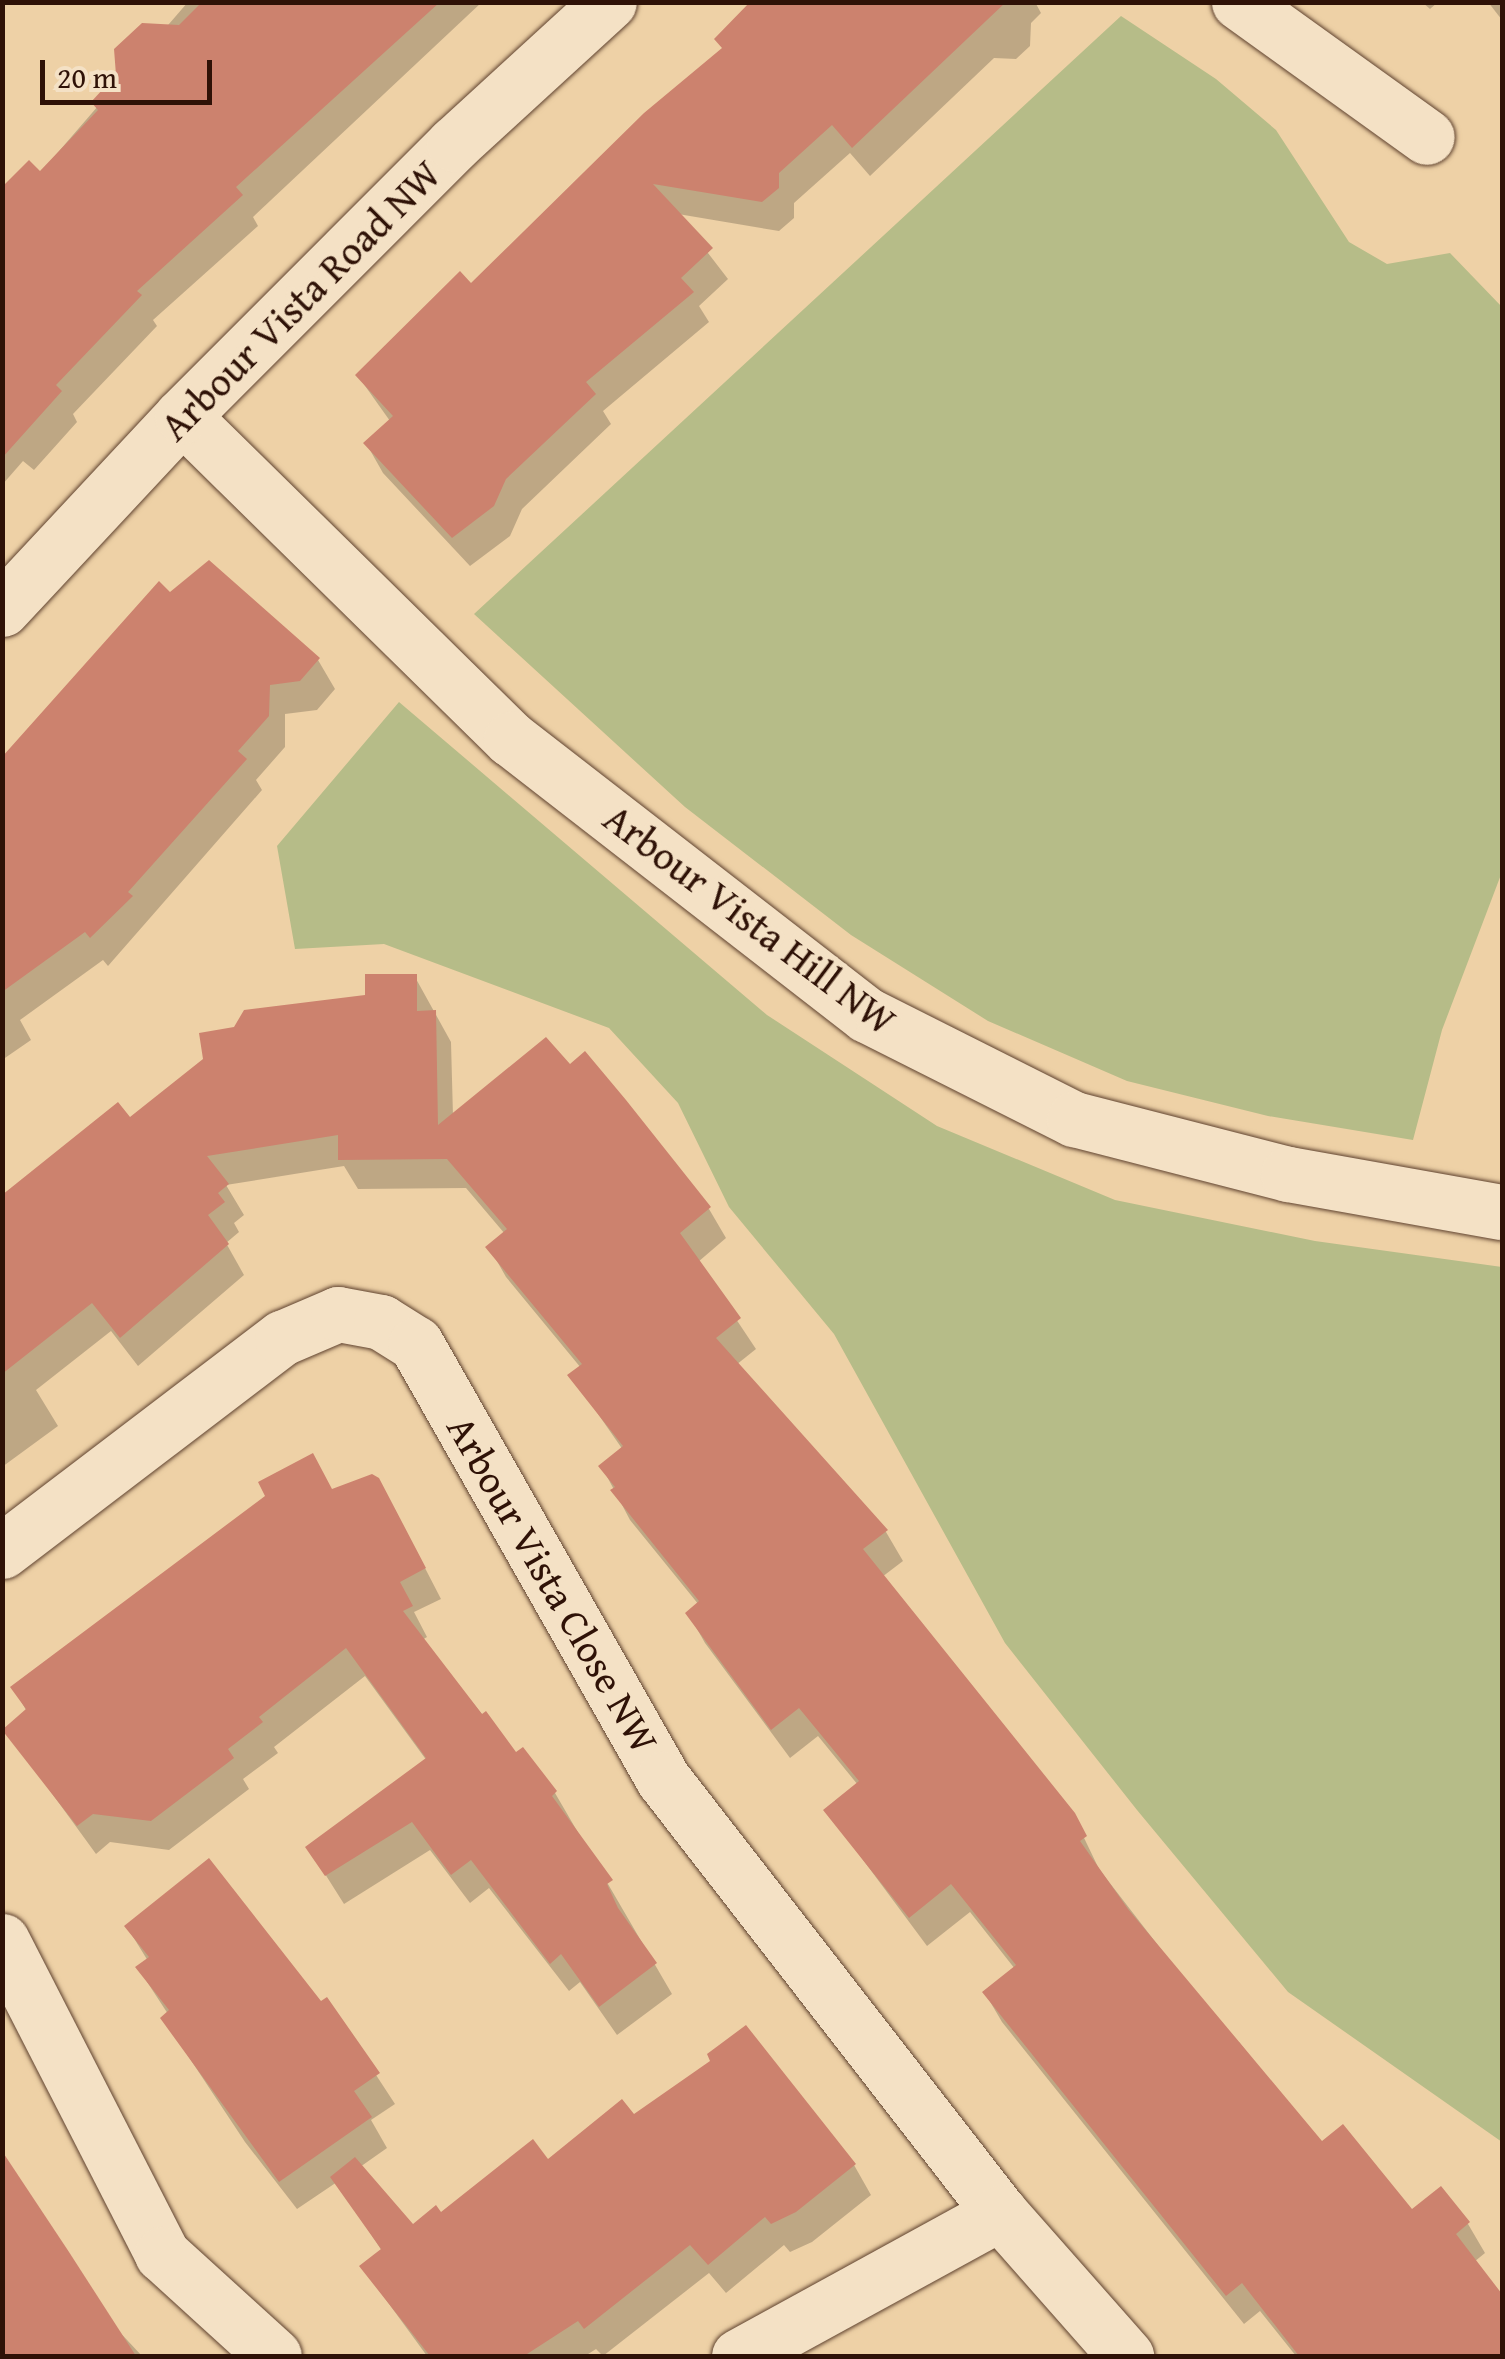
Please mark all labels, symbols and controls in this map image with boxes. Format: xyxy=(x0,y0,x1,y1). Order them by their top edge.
scale bar xyxy=(45,40,218,102)
text: 20 m xyxy=(57,55,117,99)
street label: Arbour Vista Road NW xyxy=(150,150,450,450)
street label: Arbour Vista Hill NW xyxy=(595,794,905,1044)
street label: Arbour Vista Close NW xyxy=(437,1407,669,1761)

